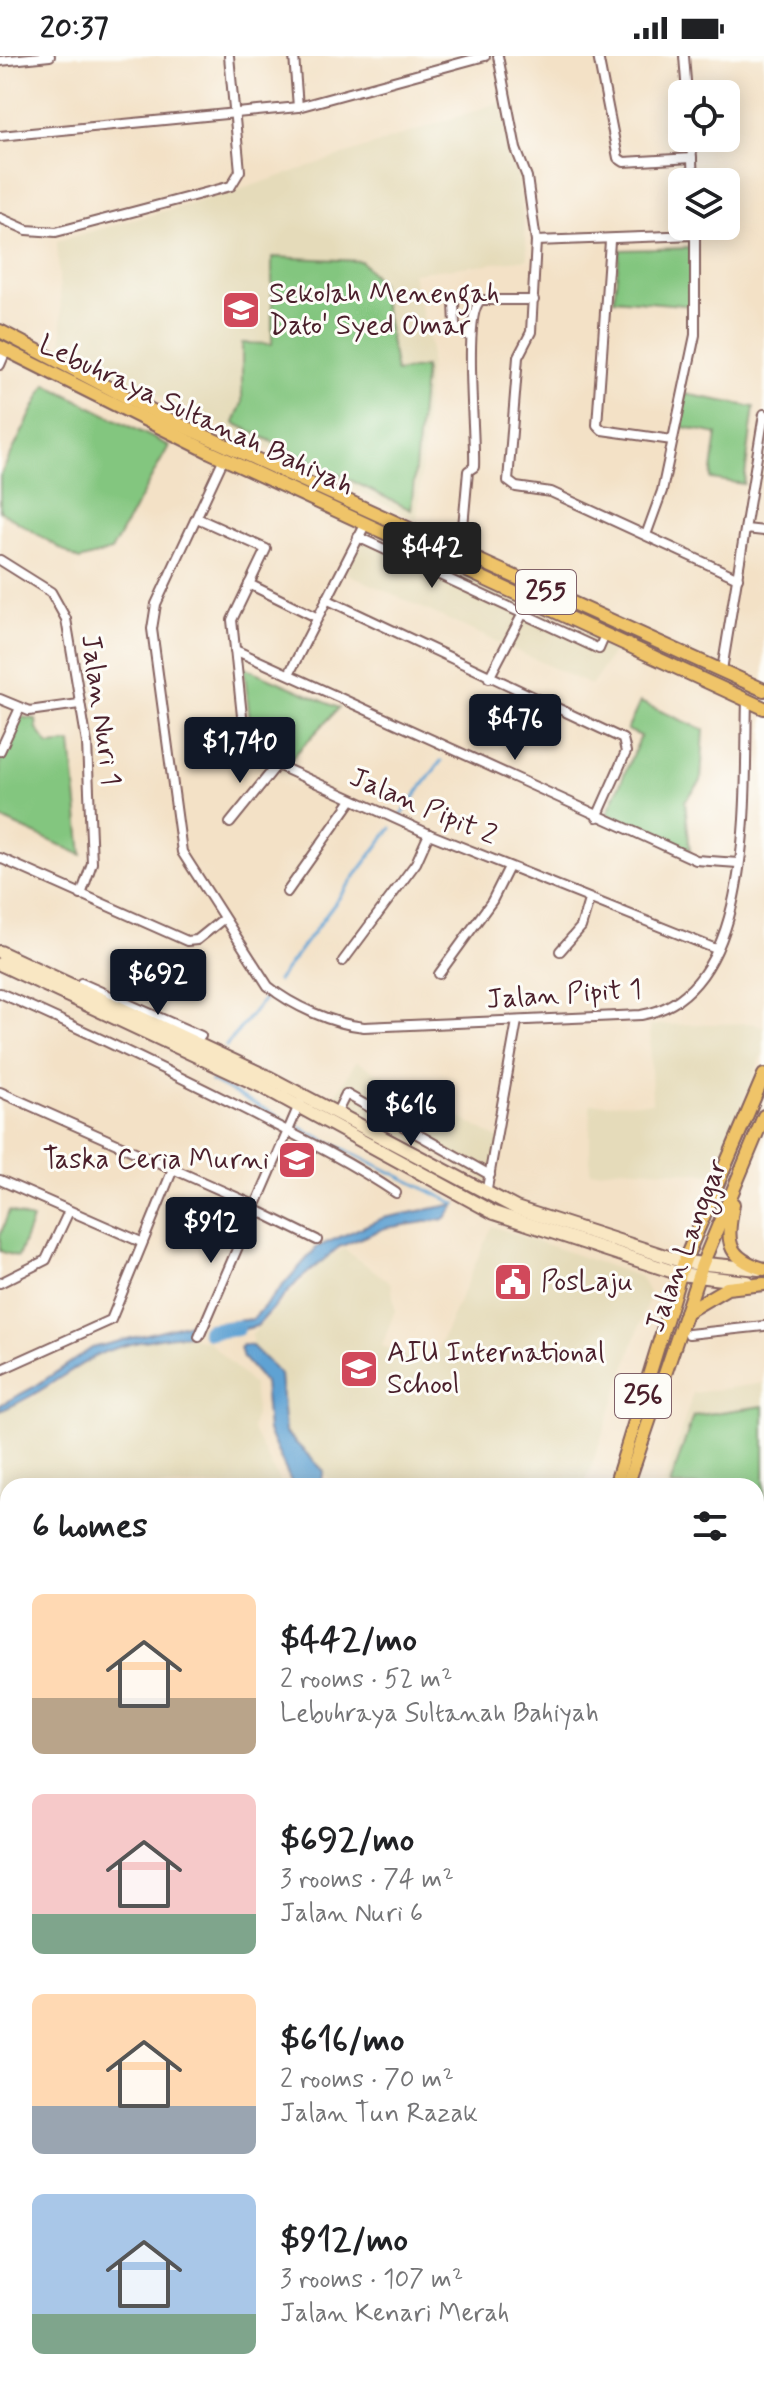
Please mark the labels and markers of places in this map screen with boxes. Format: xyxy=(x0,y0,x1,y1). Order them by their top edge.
place label: Sekolah Menengah Dato' Syed Omar xyxy=(269,276,500,345)
school or university icon: Sekolah Menengah Dato' Syed Omar xyxy=(220,289,262,331)
pin: $442 xyxy=(385,522,479,590)
pin: $476 xyxy=(468,694,562,762)
pin: $1,740 xyxy=(175,717,305,785)
pin: $692 xyxy=(111,949,205,1017)
pin: $616 xyxy=(364,1080,458,1148)
school or university icon: Taska Ceria Murni xyxy=(276,1139,318,1181)
place label: Taska Ceria Murni xyxy=(43,1142,269,1179)
pin: $912 xyxy=(164,1197,258,1265)
public building icon: PosLaju xyxy=(492,1261,534,1303)
place label: PosLaju xyxy=(541,1264,633,1301)
place label: AIU International School xyxy=(387,1335,605,1404)
school or university icon: AIU International School xyxy=(338,1348,380,1390)

